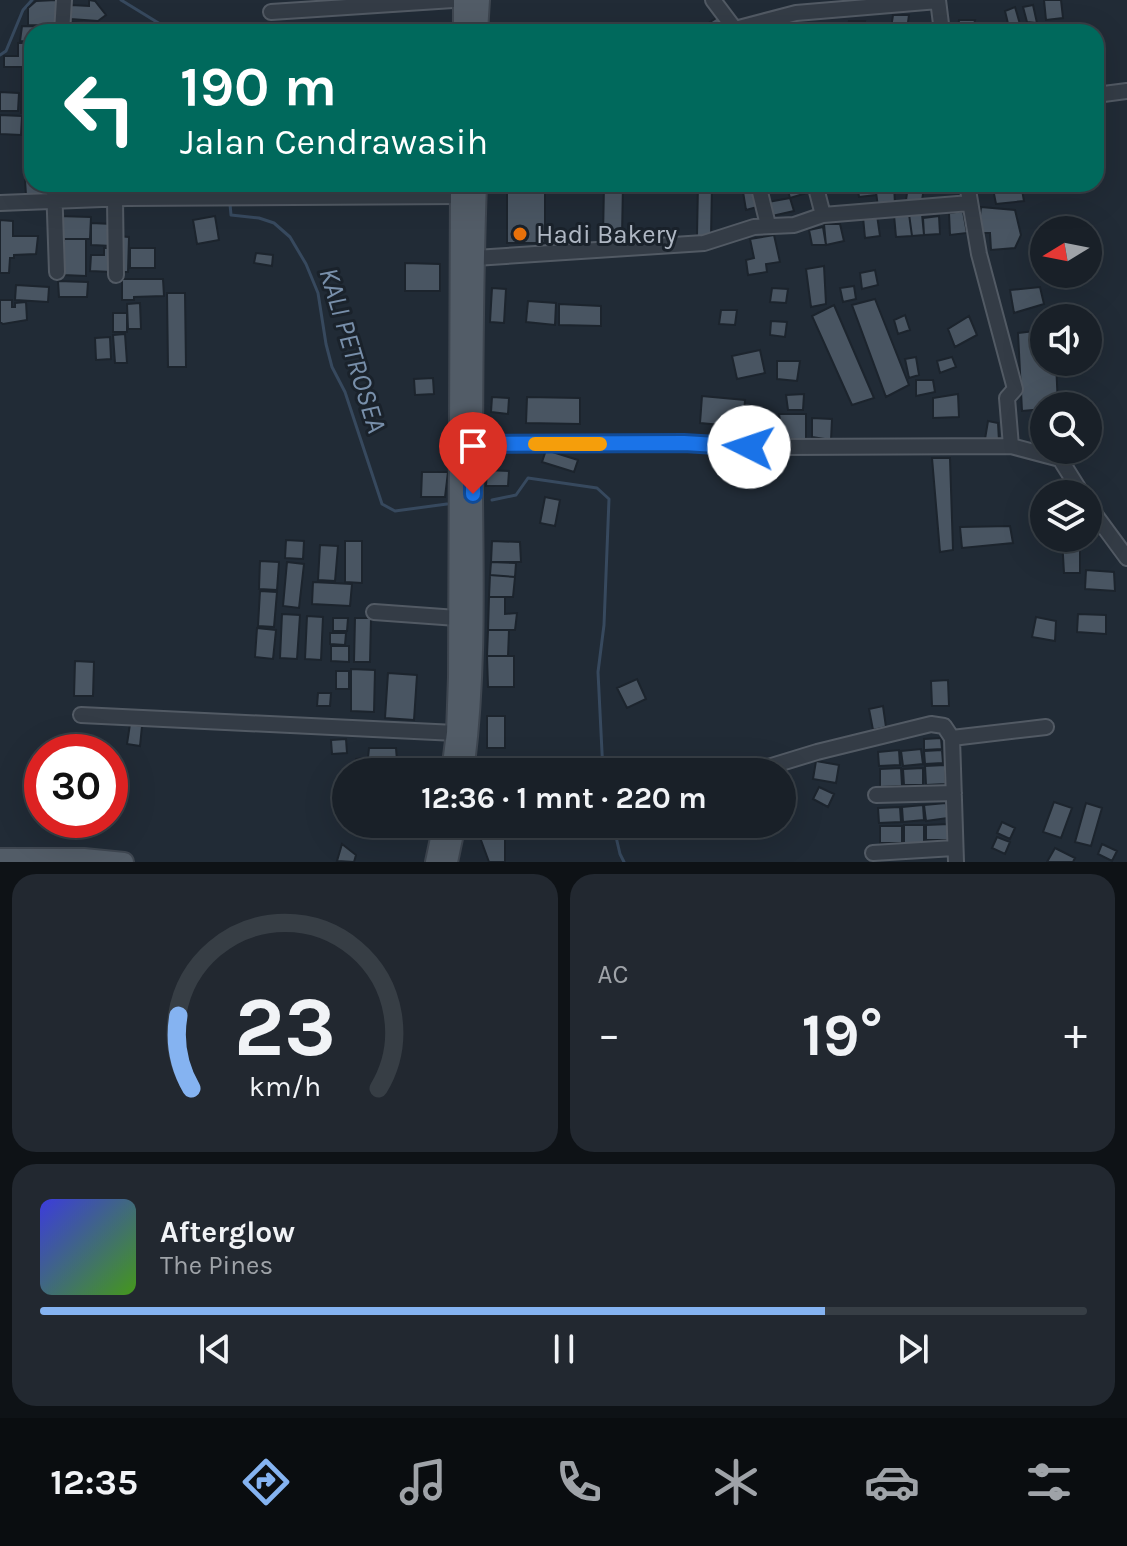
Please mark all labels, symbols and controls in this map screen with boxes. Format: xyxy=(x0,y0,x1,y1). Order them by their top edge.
text: 190 m xyxy=(180,54,337,119)
icon: left xyxy=(48,56,152,160)
text: Jalan Cendrawasih xyxy=(180,121,488,163)
north arrow xyxy=(1030,216,1102,288)
map controls xyxy=(1030,216,1102,552)
place label: Hadi Bakery xyxy=(536,219,677,250)
marker: Hadi Bakery xyxy=(511,225,529,243)
water label: KALI PETROSEA xyxy=(312,263,394,437)
button: sound xyxy=(1030,304,1102,376)
button: search xyxy=(1030,392,1102,464)
position arrow xyxy=(707,405,791,489)
pin xyxy=(439,412,507,494)
icon: arrive xyxy=(451,424,495,468)
button: layers xyxy=(1030,480,1102,552)
speed limit sign: 30 xyxy=(24,734,128,838)
text: 12:36 · 1 mnt · 220 m xyxy=(421,780,707,816)
text: AC xyxy=(598,959,628,990)
text: 23 xyxy=(234,979,336,1076)
text: 19° xyxy=(802,1000,883,1070)
text: − xyxy=(598,1009,621,1060)
text: + xyxy=(1064,1009,1087,1060)
text: km/h xyxy=(249,1070,321,1103)
text: Afterglow xyxy=(160,1214,295,1250)
text: The Pines xyxy=(160,1250,273,1281)
icon: previous xyxy=(193,1327,237,1371)
icon: pause xyxy=(542,1327,586,1371)
icon: next xyxy=(891,1327,935,1371)
icon: directions xyxy=(238,1454,294,1510)
icon: music xyxy=(395,1454,451,1510)
icon: phone xyxy=(551,1454,607,1510)
icon: climate xyxy=(708,1454,764,1510)
icon: car xyxy=(864,1454,920,1510)
icon: filters xyxy=(1021,1454,1077,1510)
text: 12:35 xyxy=(50,1461,138,1503)

